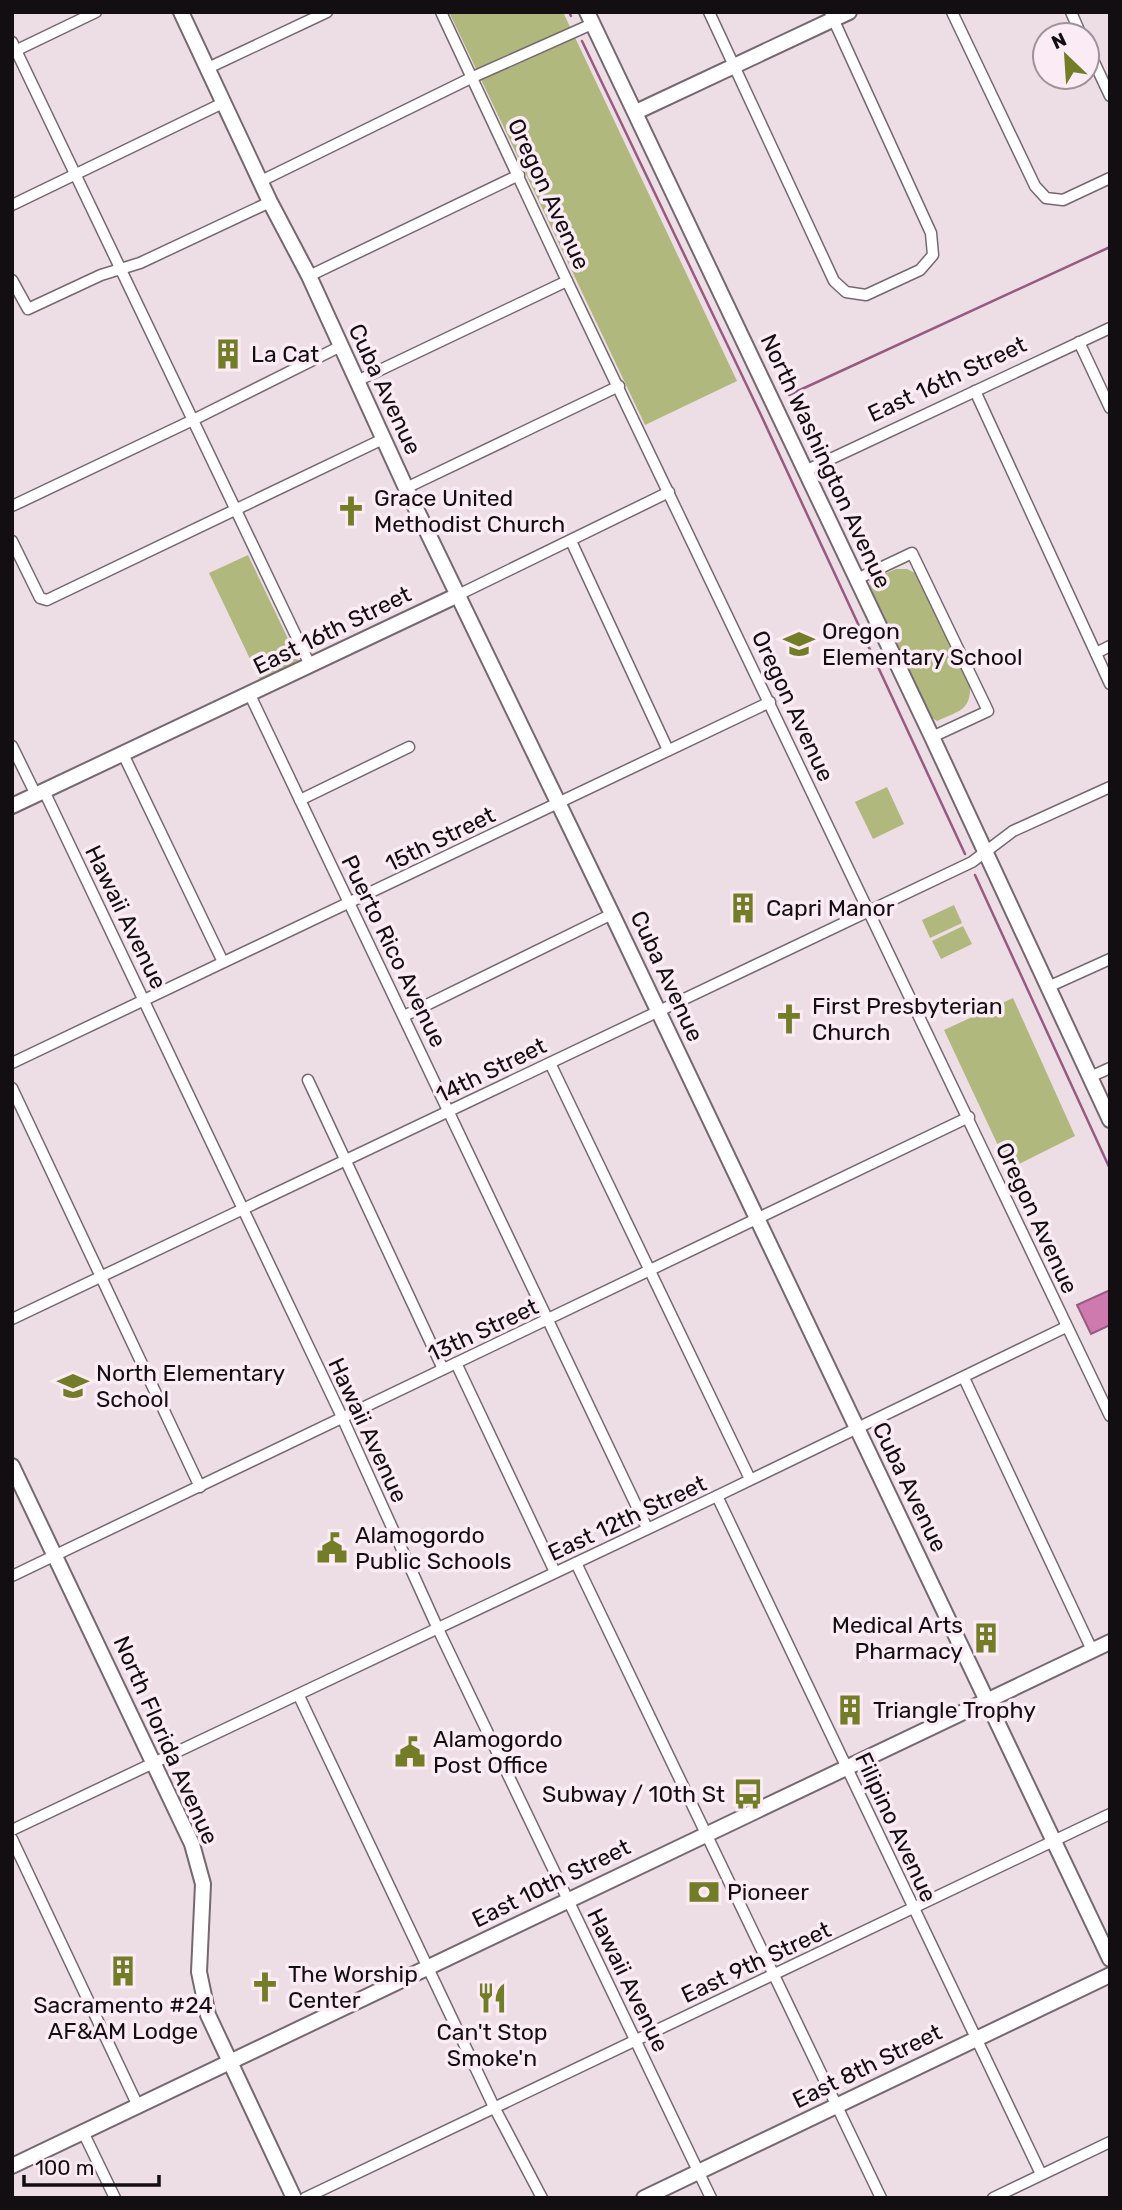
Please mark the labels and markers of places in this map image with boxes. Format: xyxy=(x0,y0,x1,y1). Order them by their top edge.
building icon: La Cat xyxy=(211,337,245,371)
place label: La Cat xyxy=(251,340,319,368)
place label: Grace United Methodist Church xyxy=(374,484,565,538)
church icon: Grace United Methodist Church xyxy=(334,494,368,528)
place label: Oregon Elementary School xyxy=(822,617,1023,671)
school or university icon: Oregon Elementary School xyxy=(782,627,816,661)
building icon: Capri Manor xyxy=(726,891,760,925)
place label: Capri Manor xyxy=(766,894,895,922)
place label: First Presbyterian Church xyxy=(812,992,1003,1046)
church icon: First Presbyterian Church xyxy=(772,1002,806,1036)
place label: North Elementary School xyxy=(96,1359,285,1413)
school or university icon: North Elementary School xyxy=(56,1369,90,1403)
place label: Alamogordo Public Schools xyxy=(355,1521,512,1575)
public building icon: Alamogordo Public Schools xyxy=(315,1531,349,1565)
place label: Medical Arts Pharmacy xyxy=(832,1611,963,1665)
building icon: Medical Arts Pharmacy xyxy=(969,1621,1003,1655)
building icon: Triangle Trophy xyxy=(833,1693,867,1727)
place label: Triangle Trophy xyxy=(873,1696,1036,1724)
place label: Alamogordo Post Office xyxy=(433,1725,563,1779)
public building icon: Alamogordo Post Office xyxy=(393,1735,427,1769)
bus stop icon: Subway / 10th St xyxy=(731,1777,765,1811)
place label: Subway / 10th St xyxy=(542,1780,725,1808)
bank icon: Pioneer xyxy=(687,1875,721,1909)
place label: Pioneer xyxy=(727,1878,809,1906)
building icon: Sacramento #24 AF&AM Lodge xyxy=(106,1954,140,1988)
place label: The Worship Center xyxy=(288,1960,418,2014)
church icon: The Worship Center xyxy=(248,1970,282,2004)
restaurant icon: Can't Stop Smoke'n xyxy=(475,1981,509,2015)
place label: Sacramento #24 AF&AM Lodge xyxy=(33,1991,213,2045)
place label: Can't Stop Smoke'n xyxy=(436,2018,548,2072)

